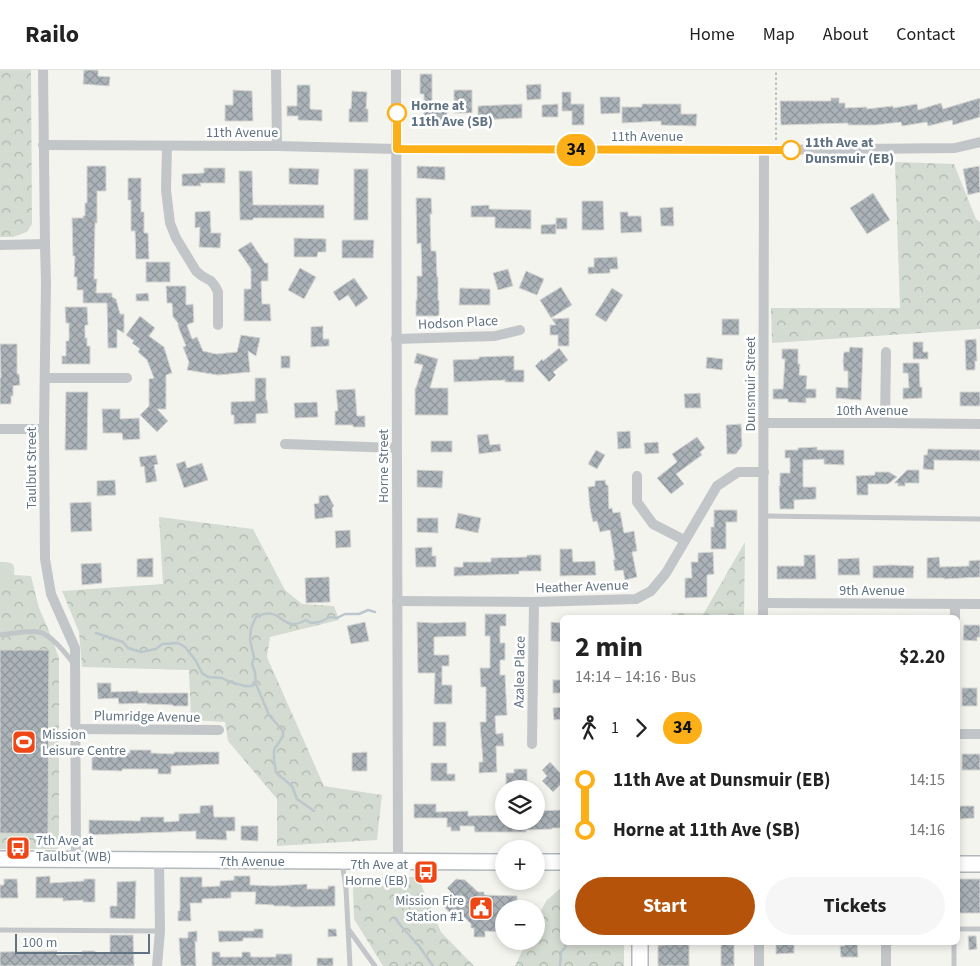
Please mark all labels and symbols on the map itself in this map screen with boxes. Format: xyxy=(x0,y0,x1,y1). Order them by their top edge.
place label: Horne at 11th Ave (SB) xyxy=(411,96,493,132)
marker: Horne at 11th Ave (SB) xyxy=(387,103,407,123)
street label: 11th Avenue xyxy=(206,123,278,143)
street label: 11th Avenue xyxy=(611,127,683,147)
place label: 11th Ave at Dunsmuir (EB) xyxy=(805,133,894,169)
line badge: 34 xyxy=(554,134,598,166)
marker: 11th Ave at Dunsmuir (EB) xyxy=(781,140,801,160)
street label: Hodson Place xyxy=(418,311,499,335)
street label: Dunsmuir Street xyxy=(741,336,761,432)
street label: 10th Avenue xyxy=(836,401,908,421)
street label: Taulbut Street xyxy=(22,426,42,509)
street label: Horne Street xyxy=(374,429,394,503)
street label: Heather Avenue xyxy=(535,575,629,599)
street label: 9th Avenue xyxy=(839,581,905,601)
street label: Azalea Place xyxy=(509,636,531,708)
street label: Plumridge Avenue xyxy=(94,706,200,728)
place label: Mission Leisure Centre xyxy=(42,725,126,761)
sports icon: Mission Leisure Centre xyxy=(11,729,37,755)
place label: 7th Ave at Taulbut (WB) xyxy=(36,831,111,867)
bus stop icon: 7th Ave at Taulbut (WB) xyxy=(5,835,31,861)
street label: 7th Avenue xyxy=(219,852,285,872)
place label: 7th Ave at Horne (EB) xyxy=(345,855,408,891)
bus stop icon: 7th Ave at Horne (EB) xyxy=(413,859,439,885)
place label: Mission Fire Station #1 xyxy=(395,891,464,927)
public building icon: Mission Fire Station #1 xyxy=(468,895,494,921)
scale bar xyxy=(15,931,150,954)

